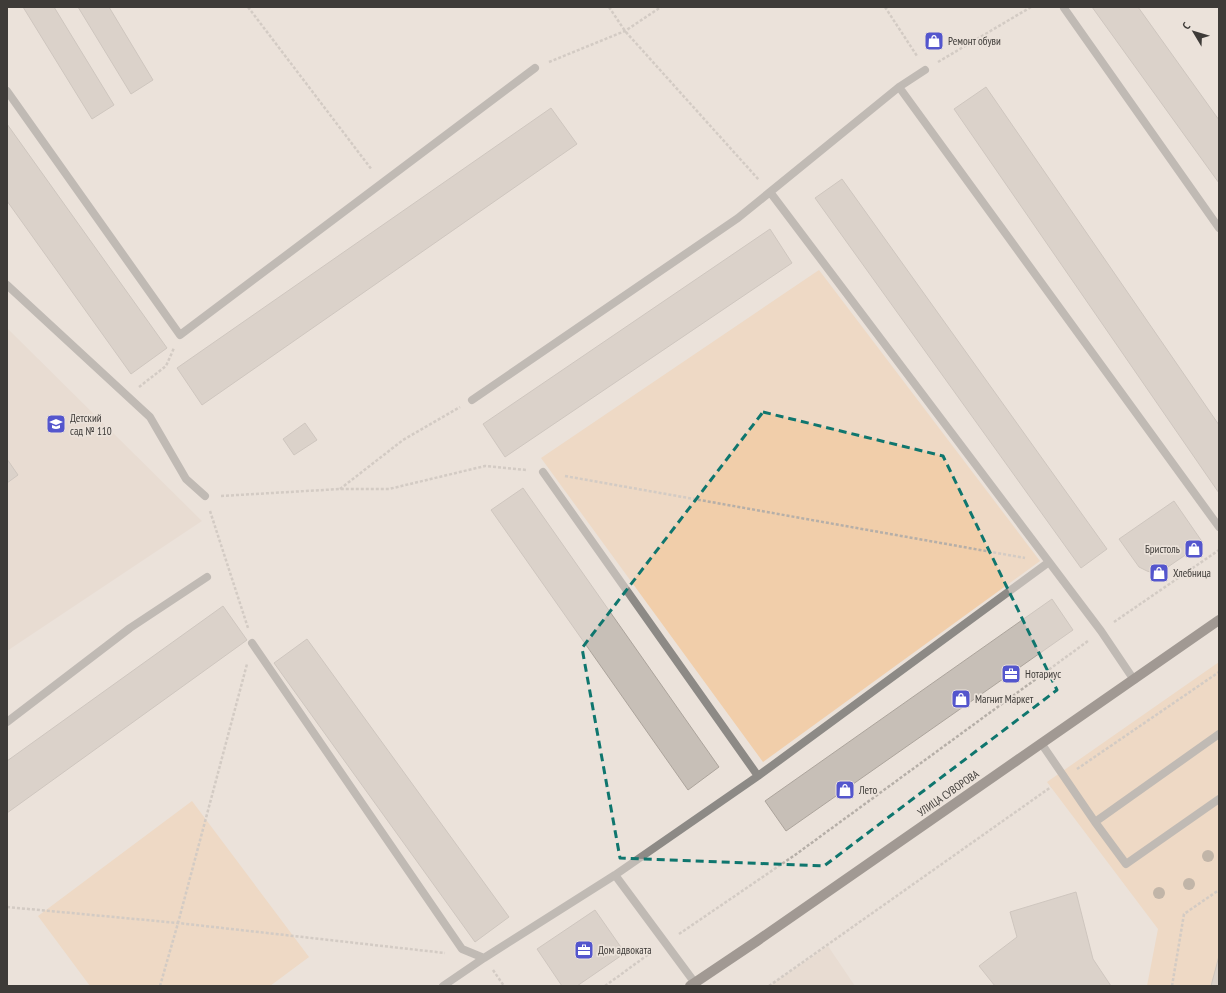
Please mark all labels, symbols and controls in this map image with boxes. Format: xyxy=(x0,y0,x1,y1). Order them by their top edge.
north arrow xyxy=(1174,12,1214,52)
text: С xyxy=(1179,20,1193,32)
shop icon: Ремонт обуви xyxy=(923,30,945,52)
place label: Ремонт обуви xyxy=(948,34,1001,48)
place label: Детский сад № 110 xyxy=(70,411,112,438)
school or university icon: Детский сад № 110 xyxy=(45,413,67,435)
shop icon: Бристоль xyxy=(1183,538,1205,560)
place label: Бристоль xyxy=(1145,542,1180,556)
shop icon: Хлебница xyxy=(1148,562,1170,584)
place label: Хлебница xyxy=(1173,566,1211,580)
office icon: Нотариус xyxy=(1000,663,1022,685)
place label: Нотариус xyxy=(1025,667,1061,681)
shop icon: Магнит Маркет xyxy=(950,688,972,710)
place label: Магнит Маркет xyxy=(975,692,1034,706)
street label: УЛИЦА СУВОРОВА xyxy=(915,766,982,819)
shop icon: Лето xyxy=(834,779,856,801)
place label: Лето xyxy=(858,783,877,797)
office icon: Дом адвоката xyxy=(573,939,595,961)
place label: Дом адвоката xyxy=(598,943,652,957)

